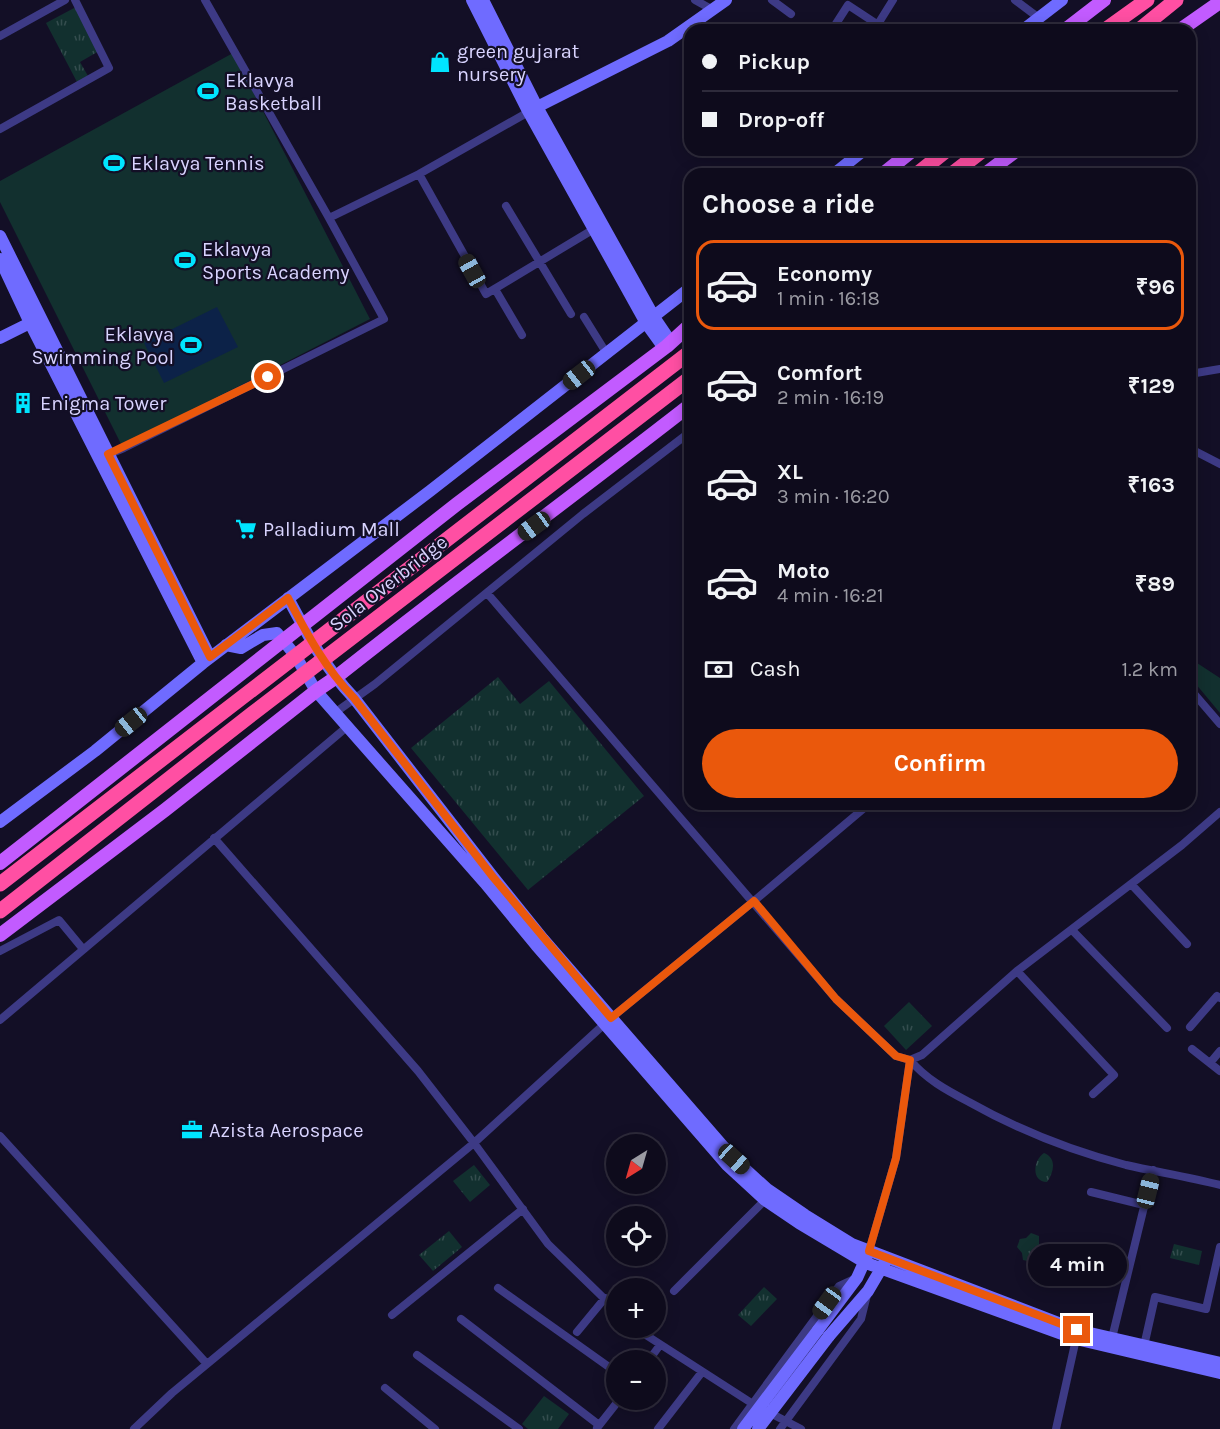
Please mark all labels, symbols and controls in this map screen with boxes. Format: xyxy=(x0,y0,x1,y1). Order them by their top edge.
place label: green gujarat nursery xyxy=(457,40,580,86)
text: Pickup xyxy=(738,49,810,75)
shop icon: green gujarat nursery xyxy=(428,50,452,74)
place label: Eklavya Basketball xyxy=(225,69,322,115)
sports icon: Eklavya Basketball xyxy=(196,79,220,103)
text: Drop-off xyxy=(738,107,824,133)
sports icon: Eklavya Tennis xyxy=(102,151,126,175)
place label: Eklavya Tennis xyxy=(131,152,265,175)
text: Choose a ride xyxy=(702,188,875,220)
place label: Eklavya Sports Academy xyxy=(202,238,350,284)
sports icon: Eklavya Sports Academy xyxy=(173,248,197,272)
car xyxy=(455,251,489,291)
icon: car xyxy=(705,258,759,312)
text: Economy xyxy=(777,261,872,287)
text: ₹96 xyxy=(1136,274,1175,300)
text: 1 min · 16:18 xyxy=(777,287,880,310)
place label: Eklavya Swimming Pool xyxy=(31,323,174,369)
sports icon: Eklavya Swimming Pool xyxy=(179,333,203,357)
car xyxy=(559,357,599,393)
icon: car xyxy=(705,357,759,411)
text: Comfort xyxy=(777,360,862,386)
route start xyxy=(254,363,281,390)
text: ₹129 xyxy=(1128,373,1175,399)
text: 2 min · 16:19 xyxy=(777,386,884,409)
building icon: Enigma Tower xyxy=(11,391,35,415)
place label: Enigma Tower xyxy=(40,392,167,415)
icon: car xyxy=(705,456,759,510)
text: XL xyxy=(777,459,803,485)
text: ₹163 xyxy=(1128,472,1175,498)
text: 3 min · 16:20 xyxy=(777,485,890,508)
car xyxy=(514,508,554,544)
supermarket icon: Palladium Mall xyxy=(234,517,258,541)
place label: Palladium Mall xyxy=(263,518,400,541)
street label: Sola Overbridge xyxy=(325,530,452,637)
icon: car xyxy=(705,555,759,609)
text: Moto xyxy=(777,558,830,584)
text: ₹89 xyxy=(1135,571,1175,597)
text: 4 min · 16:21 xyxy=(777,584,884,607)
icon: cash xyxy=(702,653,735,686)
text: Cash xyxy=(750,656,800,682)
text: 1.2 km xyxy=(1122,658,1178,681)
car xyxy=(111,704,151,740)
button: Confirm xyxy=(702,729,1178,798)
office icon: Azista Aerospace xyxy=(180,1118,204,1142)
place label: Azista Aerospace xyxy=(209,1119,363,1142)
north arrow xyxy=(606,1134,666,1194)
map controls xyxy=(606,1134,666,1410)
car xyxy=(715,1140,753,1178)
car xyxy=(1135,1171,1161,1211)
button: locate xyxy=(606,1206,666,1266)
callout: 4 min xyxy=(1028,1243,1126,1285)
text: 4 min xyxy=(1050,1253,1105,1276)
button: + xyxy=(606,1278,666,1338)
car xyxy=(809,1283,845,1323)
route end xyxy=(1063,1316,1090,1343)
button: − xyxy=(606,1350,666,1410)

